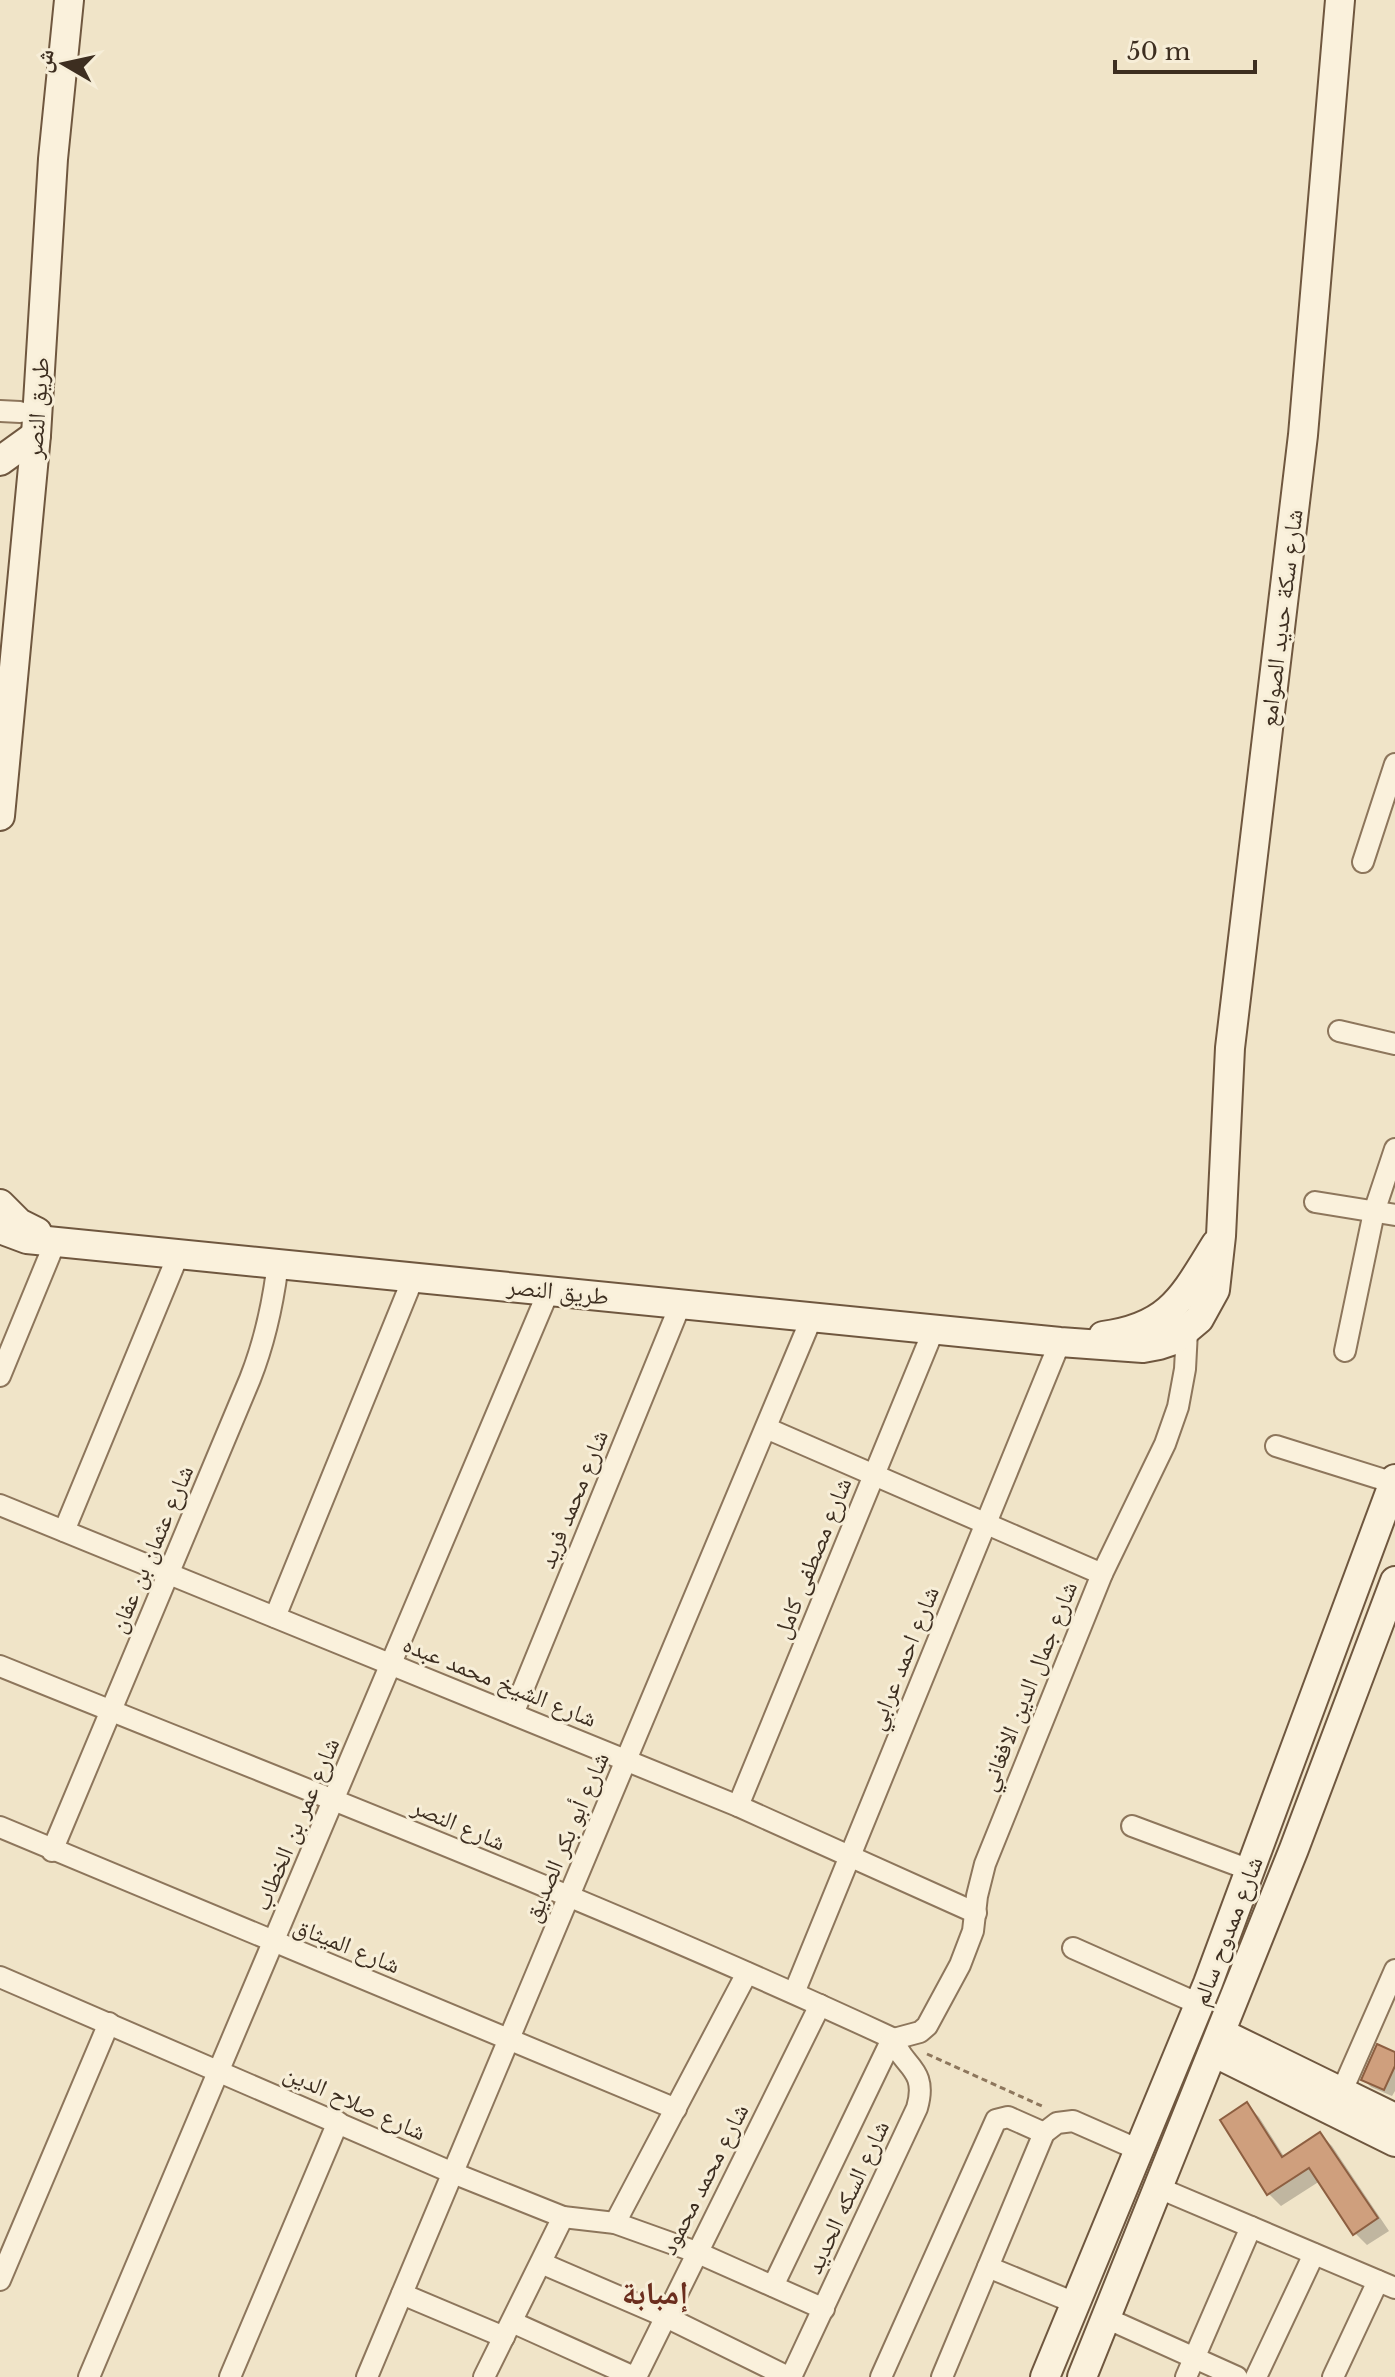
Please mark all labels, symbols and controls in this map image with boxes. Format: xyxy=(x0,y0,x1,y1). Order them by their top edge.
north arrow xyxy=(24,24,104,104)
scale bar xyxy=(1115,24,1255,74)
text: 50 m xyxy=(1127,37,1191,66)
text: ش xyxy=(30,47,60,75)
street label: طريق النصر xyxy=(19,356,55,461)
street label: شارع سكة حديد الصوامع xyxy=(1253,508,1310,729)
street label: طريق النصر xyxy=(505,1271,610,1311)
street label: شارع محمد فريد xyxy=(532,1425,615,1573)
street label: شارع عثمان بن عفان xyxy=(103,1461,200,1638)
street label: شارع مصطفى كامل xyxy=(767,1473,858,1643)
street label: شارع جمال الدين الافغاني xyxy=(973,1577,1088,1797)
street label: شارع احمد عرابي xyxy=(861,1582,950,1736)
street label: شارع الشيخ محمد عبده xyxy=(399,1629,601,1734)
street label: شارع عمر بن الخطاب xyxy=(246,1733,346,1915)
street label: شارع أبو بكر الصديق xyxy=(517,1748,616,1927)
street label: شارع النصر xyxy=(407,1791,510,1858)
street label: شارع ممدوح سالم xyxy=(1185,1852,1271,2011)
street label: شارع الميثاق xyxy=(289,1911,404,1980)
street label: شارع صلاح الدين xyxy=(279,2058,431,2147)
street label: شارع محمد محمود xyxy=(653,2099,755,2260)
street label: شارع السكه الحديد xyxy=(799,2116,896,2279)
district label: إمبابة xyxy=(622,2273,688,2313)

